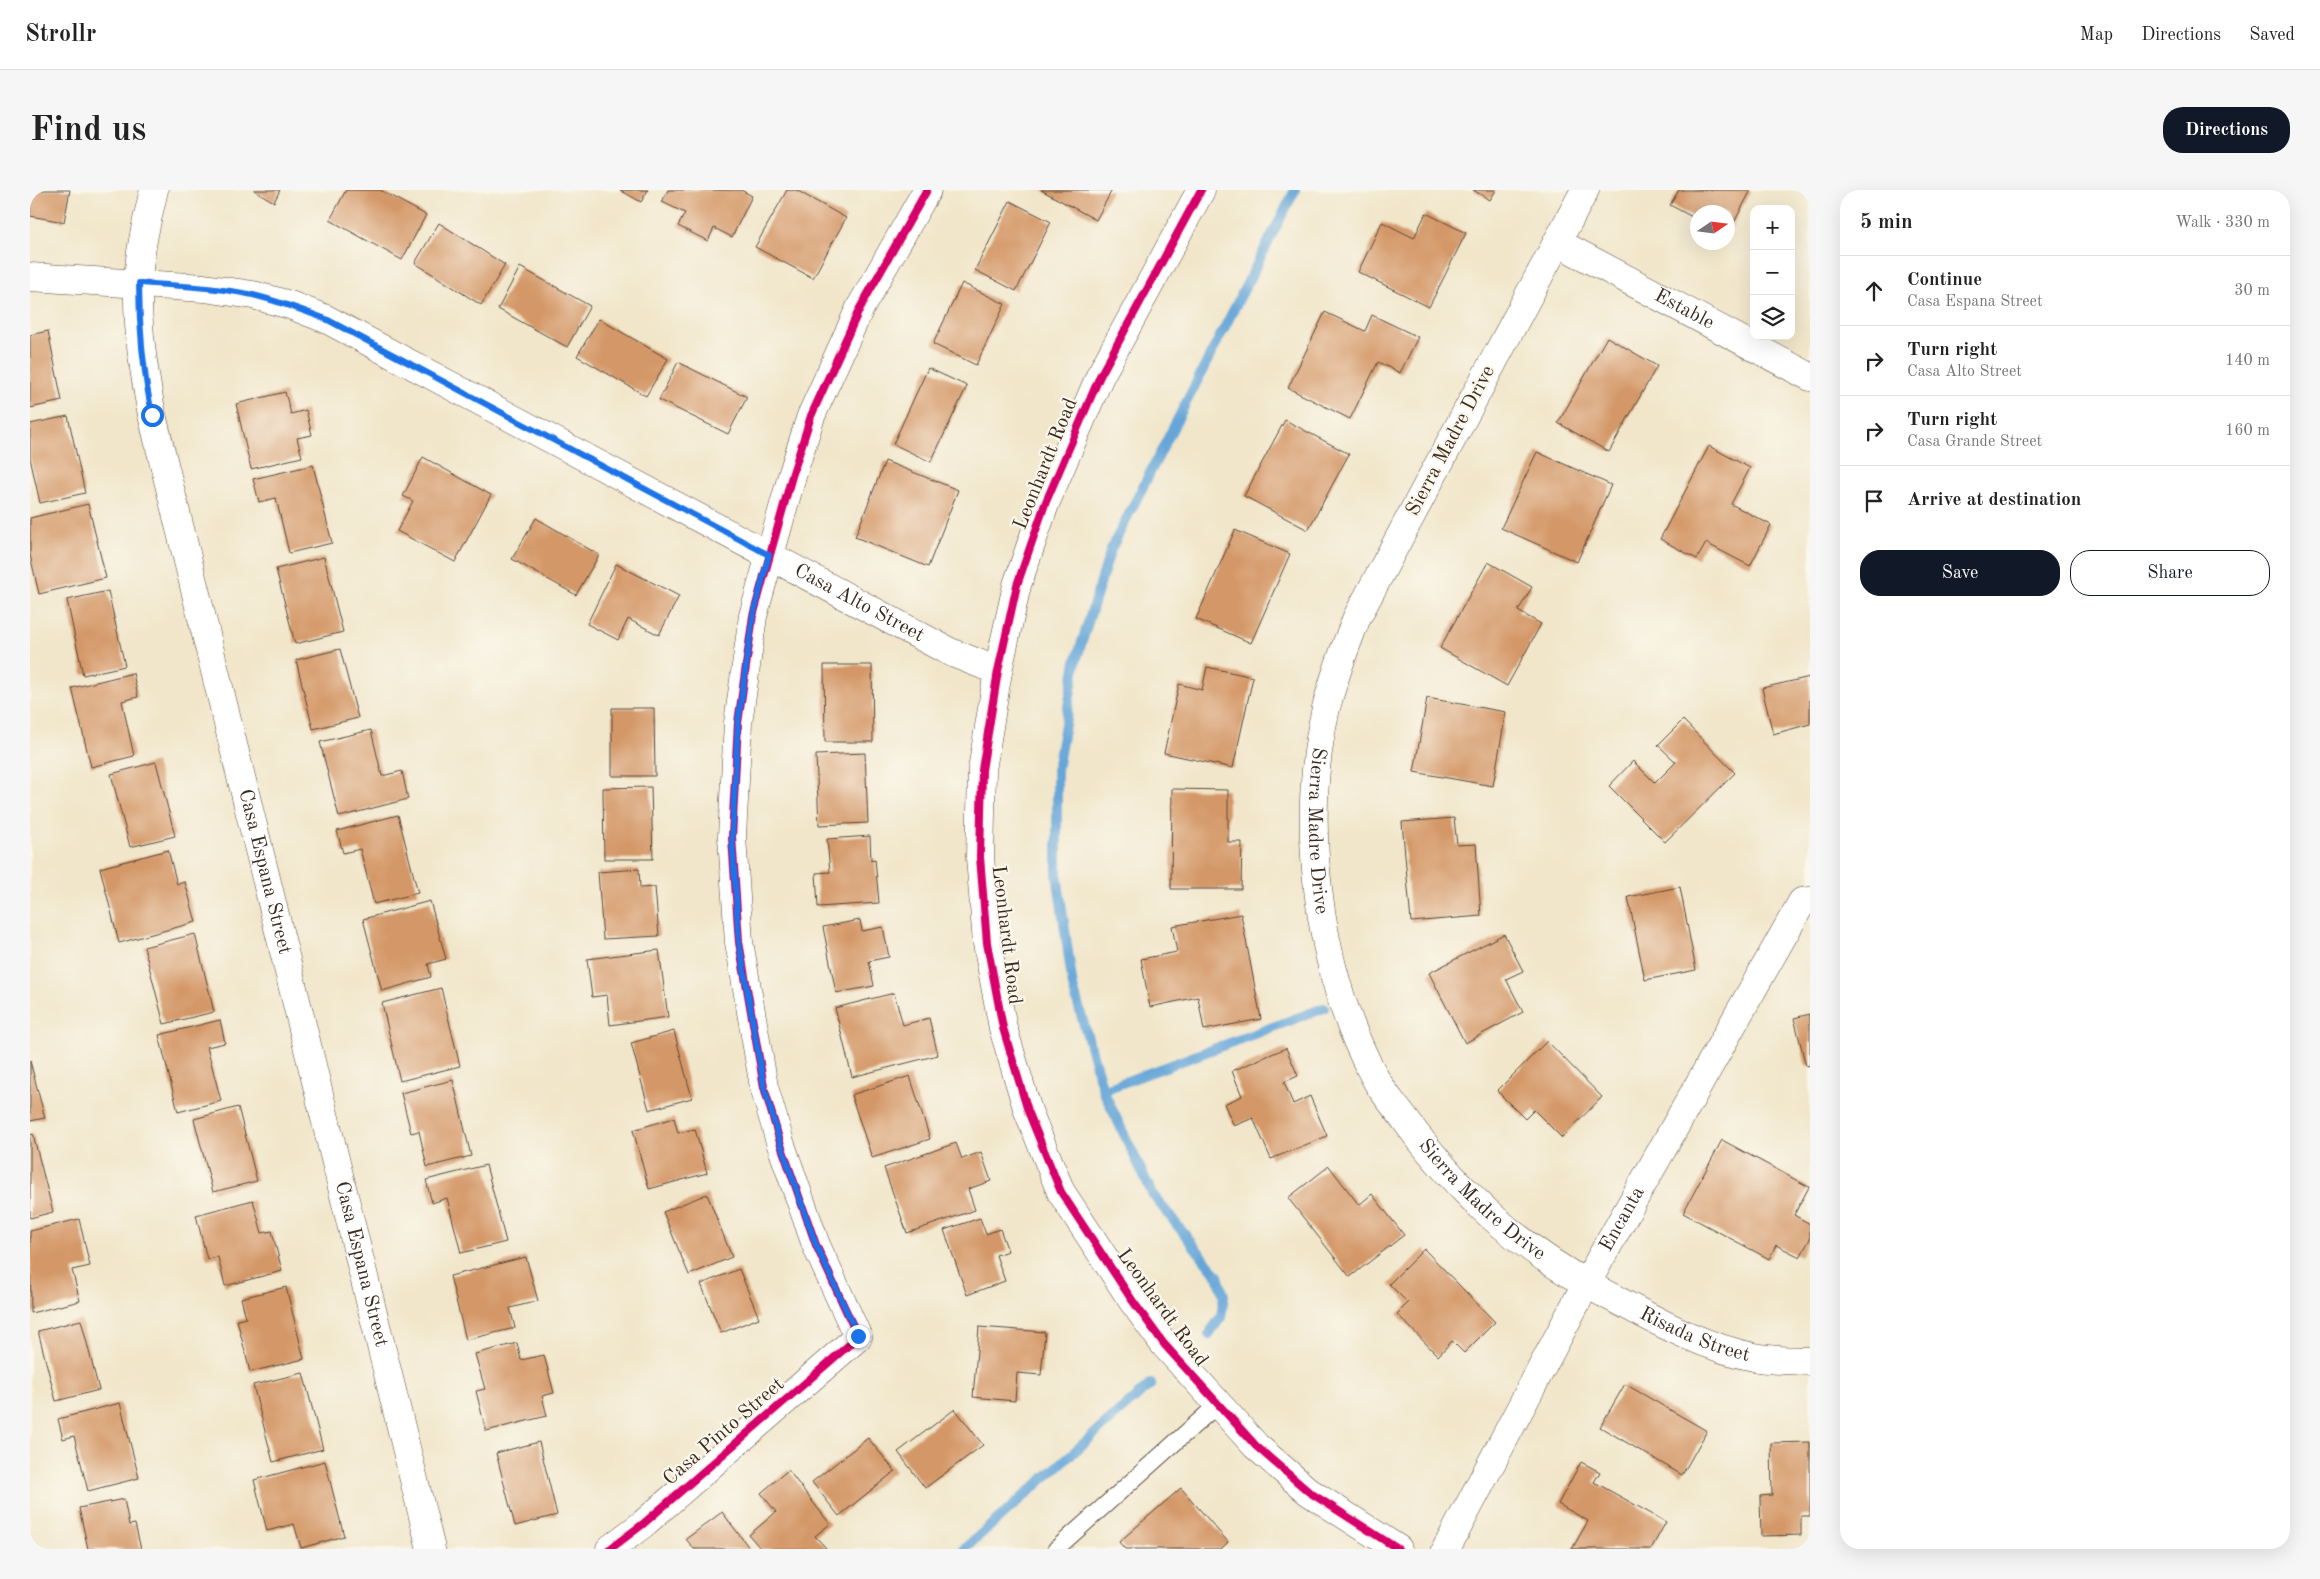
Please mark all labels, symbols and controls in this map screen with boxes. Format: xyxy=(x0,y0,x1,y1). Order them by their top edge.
text: Strollr xyxy=(25,23,96,47)
text: Map xyxy=(2080,26,2113,44)
text: Directions xyxy=(2141,26,2221,44)
text: Saved xyxy=(2249,26,2295,44)
button: Directions xyxy=(2163,107,2290,153)
text: Find us xyxy=(30,113,146,148)
north arrow xyxy=(1690,205,1735,250)
map controls xyxy=(1750,205,1795,340)
button: + xyxy=(1750,205,1795,250)
text: 5 min xyxy=(1860,212,1913,233)
text: Walk · 330 m xyxy=(2175,215,2270,231)
button: − xyxy=(1750,250,1795,295)
text: Continue xyxy=(1907,271,1982,290)
icon: ahead xyxy=(1860,277,1888,305)
text: 30 m xyxy=(2234,283,2270,299)
street label: Estable xyxy=(1651,286,1717,334)
text: Casa Espana Street xyxy=(1907,294,2043,310)
button: layers xyxy=(1750,295,1795,340)
text: Turn right xyxy=(1907,341,1997,360)
icon: right xyxy=(1860,347,1888,375)
text: 140 m xyxy=(2225,353,2270,369)
street label: Sierra Madre Drive xyxy=(1403,363,1499,519)
text: Casa Alto Street xyxy=(1907,364,2022,380)
street label: Leonhardt Road xyxy=(1011,395,1081,533)
route start xyxy=(141,404,164,427)
text: Turn right xyxy=(1907,411,1997,430)
icon: right xyxy=(1860,417,1888,445)
text: 160 m xyxy=(2225,423,2270,439)
text: Casa Grande Street xyxy=(1907,434,2042,450)
icon: arrive xyxy=(1860,487,1888,515)
text: Arrive at destination xyxy=(1907,491,2081,510)
button: Save xyxy=(1860,550,2060,596)
button: Share xyxy=(2070,550,2270,596)
street label: Casa Alto Street xyxy=(791,561,927,646)
street label: Sierra Madre Drive xyxy=(1304,746,1331,916)
street label: Casa Espana Street xyxy=(234,787,294,957)
street label: Leonhardt Road xyxy=(988,864,1024,1006)
street label: Sierra Madre Drive xyxy=(1414,1136,1549,1265)
street label: Casa Espana Street xyxy=(331,1179,391,1349)
street label: Encanta xyxy=(1596,1183,1649,1255)
street label: Leonhardt Road xyxy=(1113,1246,1211,1370)
street label: Risada Street xyxy=(1636,1304,1752,1366)
route end xyxy=(847,1325,870,1348)
street label: Casa Pinto Street xyxy=(660,1374,788,1490)

